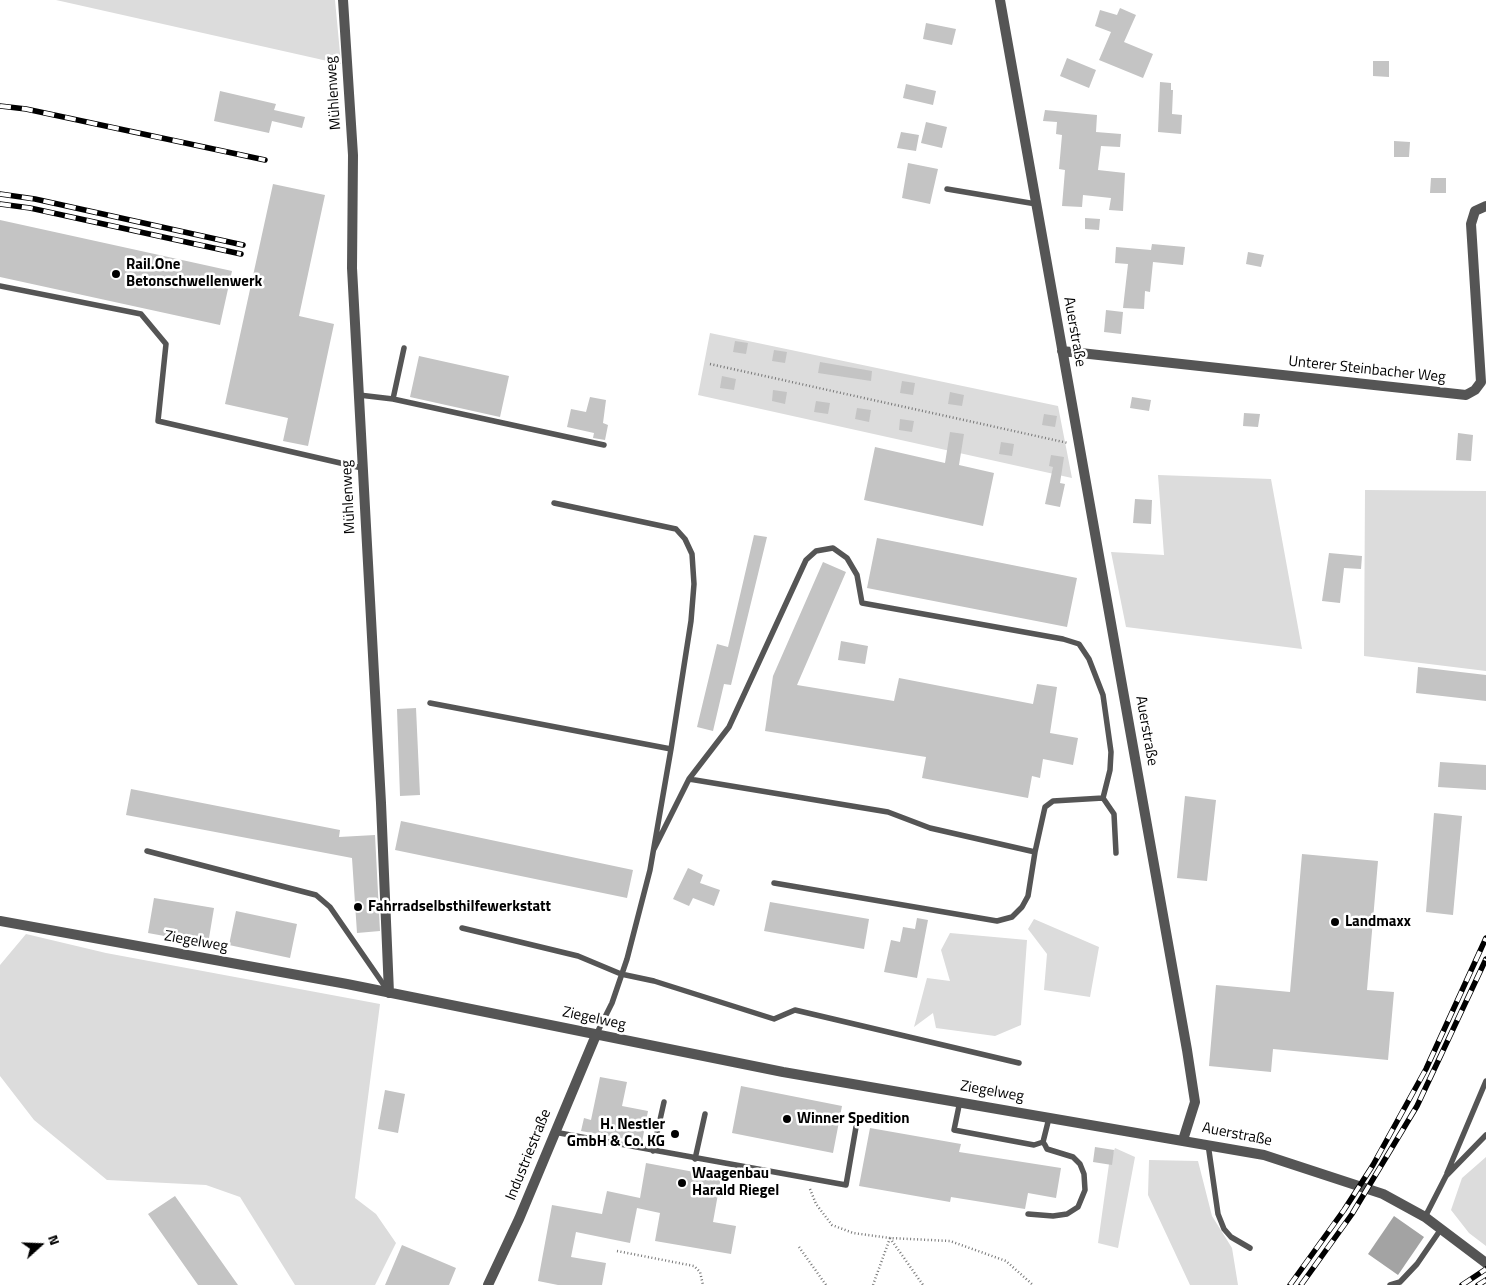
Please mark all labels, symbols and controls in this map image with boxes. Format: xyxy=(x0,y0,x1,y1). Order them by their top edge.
street label: Mühlenweg xyxy=(322,55,346,131)
place label: Rail.One Betonschwellenwerk xyxy=(126,256,262,291)
marker: Rail.One Betonschwellenwerk xyxy=(110,268,122,280)
street label: Auerstraße xyxy=(1059,296,1089,368)
street label: Unterer Steinbacher Weg xyxy=(1287,353,1447,387)
street label: Mühlenweg xyxy=(338,459,360,535)
street label: Auerstraße xyxy=(1131,695,1161,767)
place label: Fahrradselbsthilfewerkstatt xyxy=(368,898,551,916)
marker: Fahrradselbsthilfewerkstatt xyxy=(352,901,364,913)
place label: Landmaxx xyxy=(1345,913,1411,931)
marker: Landmaxx xyxy=(1329,916,1341,928)
street label: Ziegelweg xyxy=(163,928,229,956)
street label: Ziegelweg xyxy=(561,1004,627,1034)
street label: Ziegelweg xyxy=(959,1078,1025,1106)
street label: Industriestraße xyxy=(502,1107,556,1203)
place label: Winner Spedition xyxy=(797,1110,910,1128)
marker: Winner Spedition xyxy=(781,1113,793,1125)
place label: H. Nestler GmbH & Co. KG xyxy=(567,1116,665,1151)
street label: Auerstraße xyxy=(1201,1119,1273,1151)
marker: H. Nestler GmbH & Co. KG xyxy=(669,1128,681,1140)
place label: Waagenbau Harald Riegel xyxy=(692,1165,779,1200)
marker: Waagenbau Harald Riegel xyxy=(676,1177,688,1189)
north arrow xyxy=(15,1220,65,1270)
text: N xyxy=(43,1232,66,1248)

